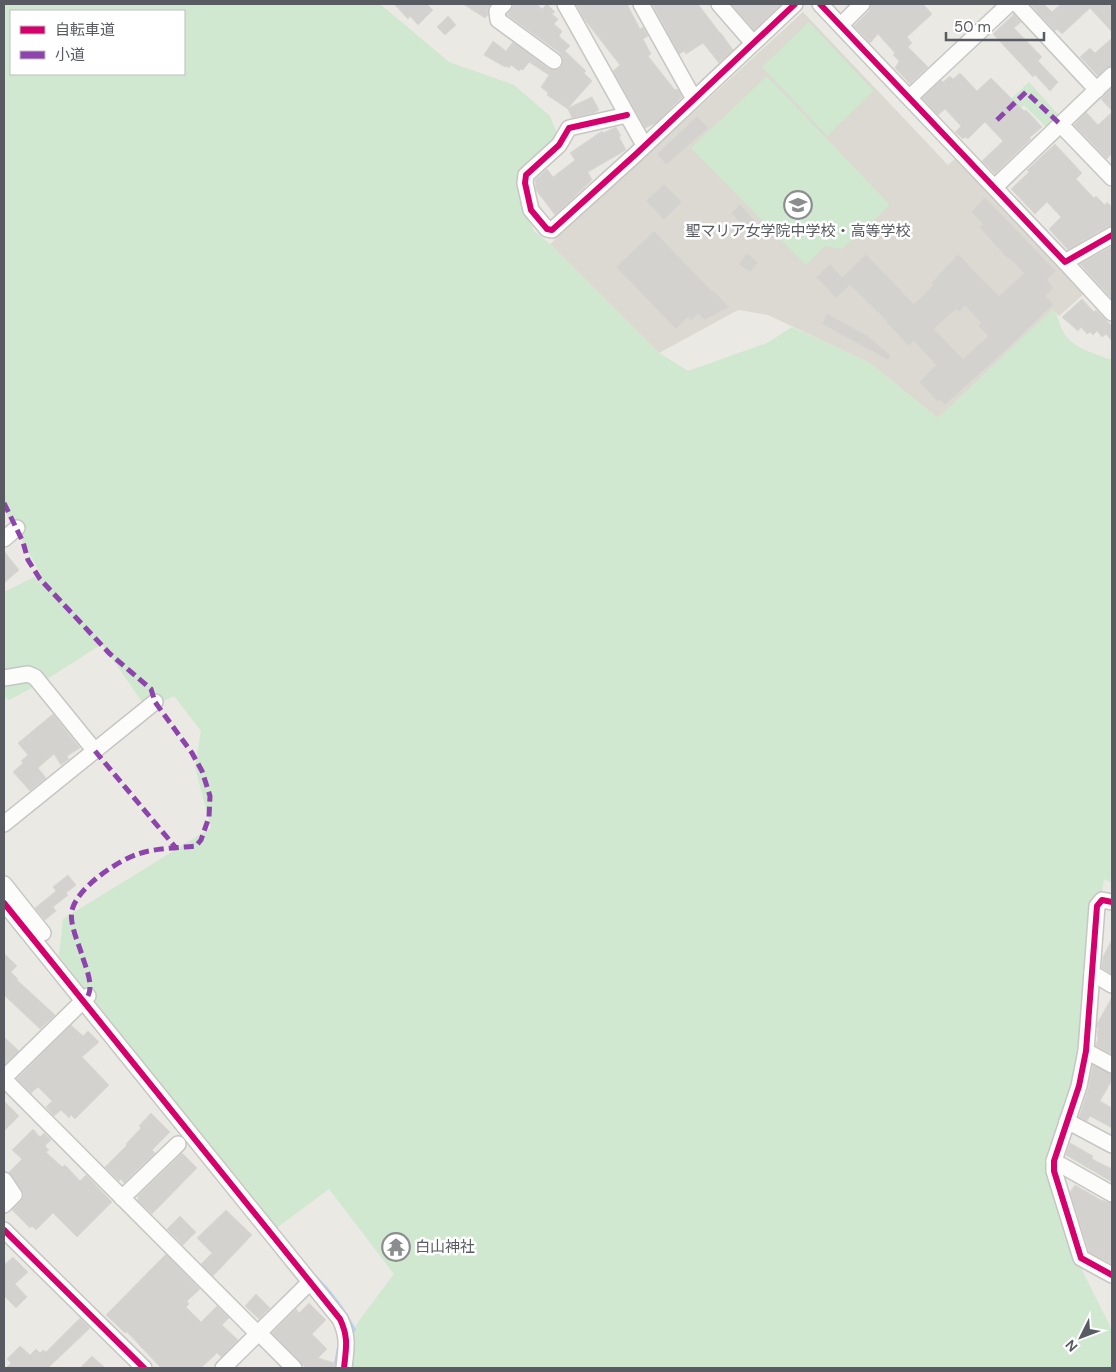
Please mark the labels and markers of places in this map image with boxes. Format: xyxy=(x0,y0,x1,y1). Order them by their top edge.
school or university icon: 聖マリア女学院中学校・高等学校 xyxy=(783,190,813,220)
place label: 聖マリア女学院中学校・高等学校 xyxy=(685,221,911,241)
temple icon: 白山神社 xyxy=(381,1232,411,1262)
place label: 白山神社 xyxy=(415,1237,475,1257)

